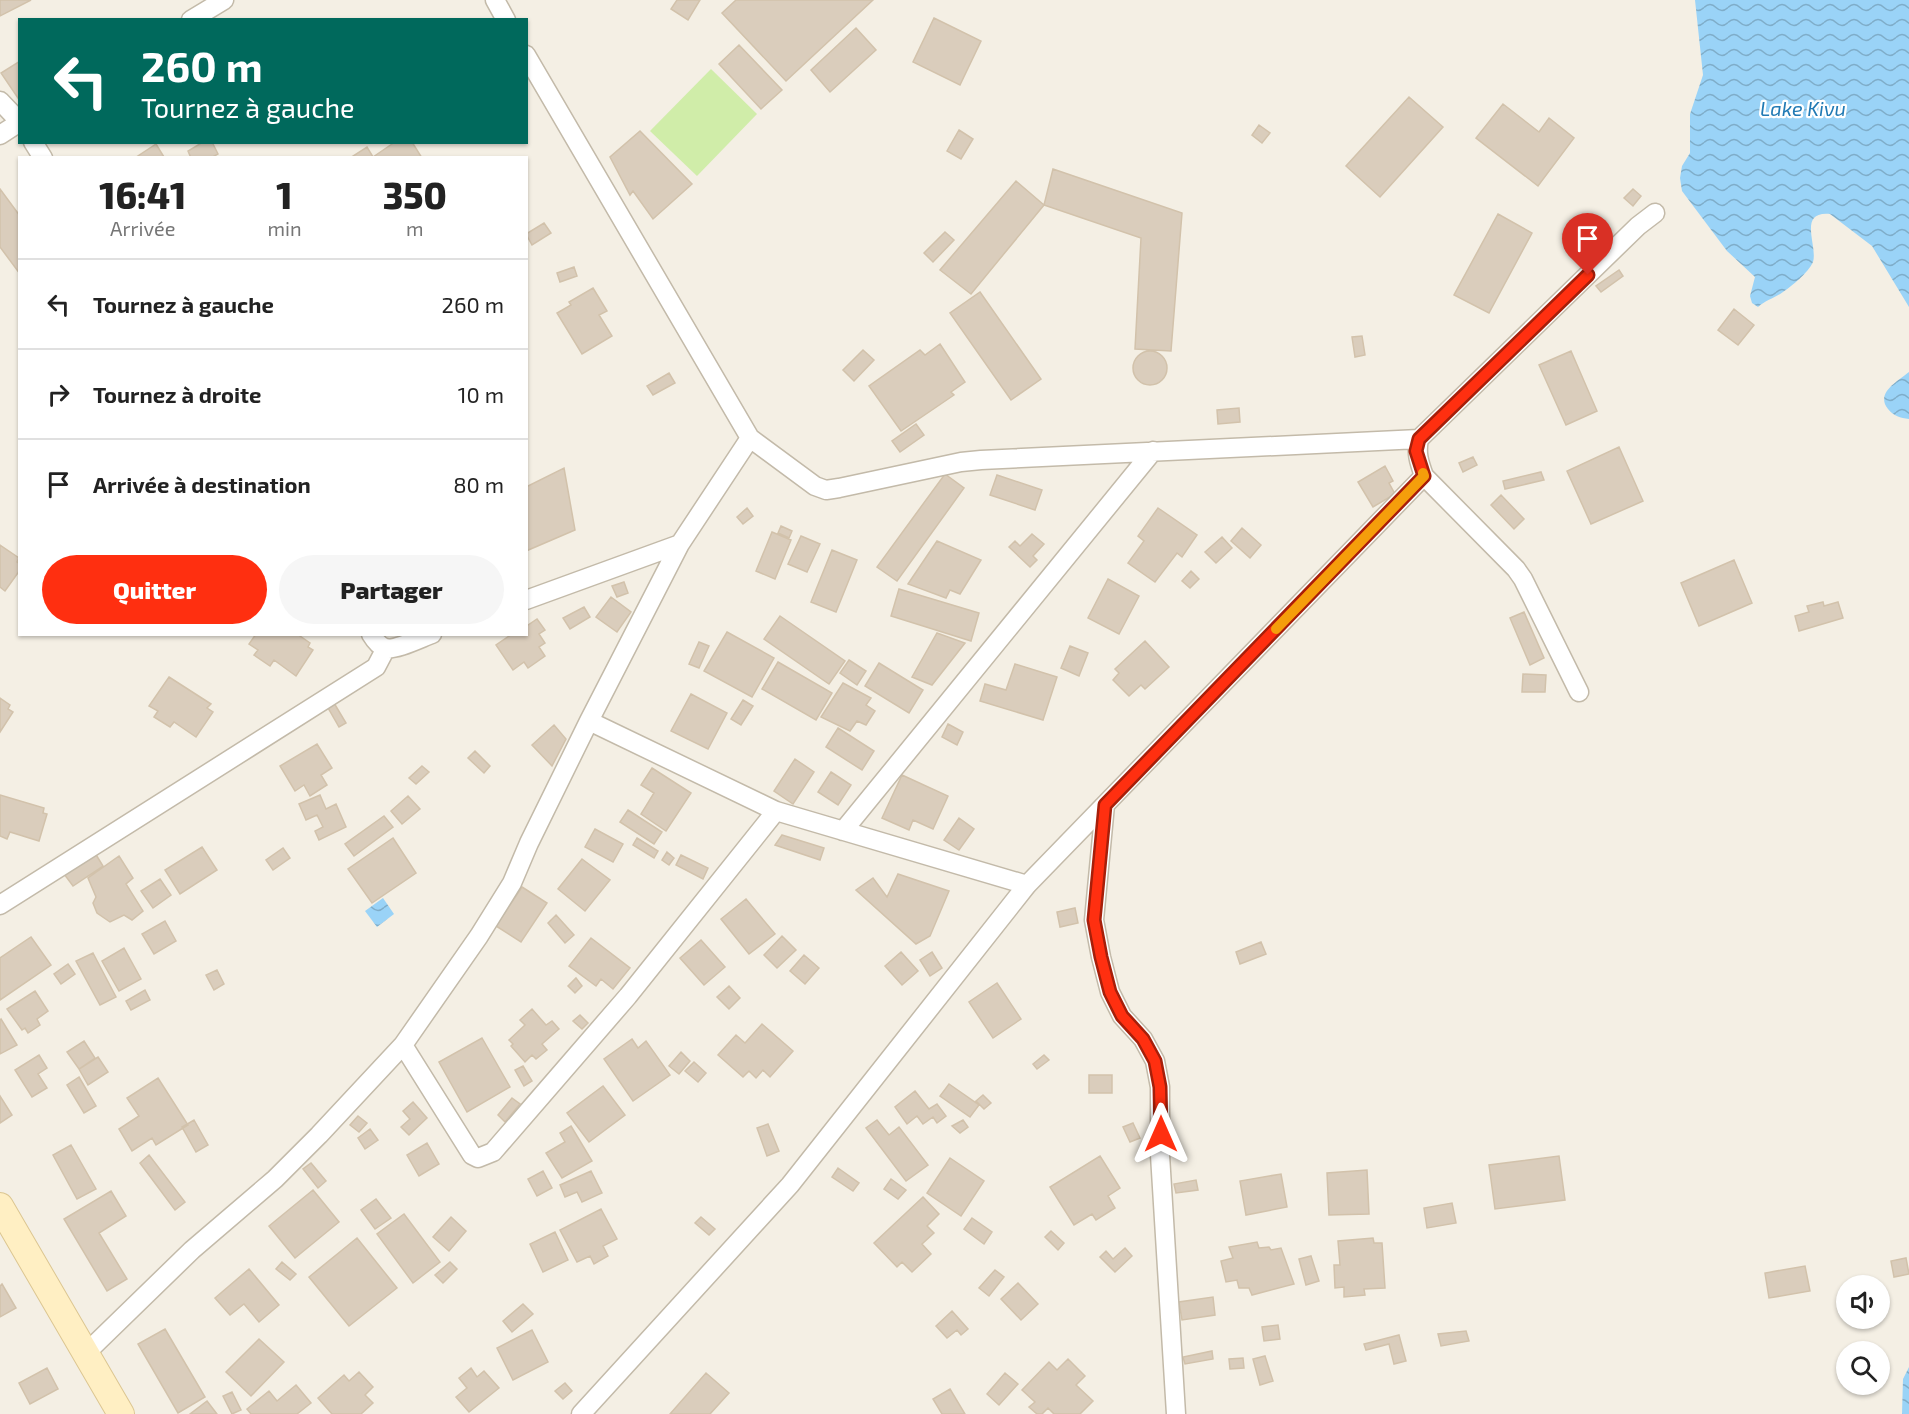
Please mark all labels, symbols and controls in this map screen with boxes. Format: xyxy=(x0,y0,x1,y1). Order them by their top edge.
text: 260 m xyxy=(141,40,263,90)
icon: left xyxy=(42,42,120,120)
text: Tournez à gauche xyxy=(141,91,355,123)
water label: Lake Kivu xyxy=(1760,96,1846,120)
text: 16:41 xyxy=(99,173,186,216)
text: 1 xyxy=(276,173,293,216)
text: 350 xyxy=(383,173,447,216)
pin xyxy=(1562,213,1613,275)
text: Arrivée xyxy=(110,216,175,240)
text: min xyxy=(267,216,302,240)
text: m xyxy=(406,216,424,240)
icon: arrive xyxy=(1571,222,1604,255)
icon: left xyxy=(42,288,75,321)
text: Tournez à gauche xyxy=(93,291,274,317)
text: 260 m xyxy=(442,291,504,317)
icon: right xyxy=(42,378,75,411)
text: Tournez à droite xyxy=(93,381,262,407)
text: 10 m xyxy=(458,381,504,407)
icon: arrive xyxy=(42,468,75,501)
text: Arrivée à destination xyxy=(93,471,311,497)
text: 80 m xyxy=(453,471,504,497)
button: Quitter xyxy=(42,555,267,624)
button: Partager xyxy=(279,555,504,624)
position arrow xyxy=(1129,1102,1193,1166)
map controls xyxy=(1836,1275,1890,1395)
button: sound xyxy=(1836,1275,1890,1329)
button: search xyxy=(1836,1341,1890,1395)

